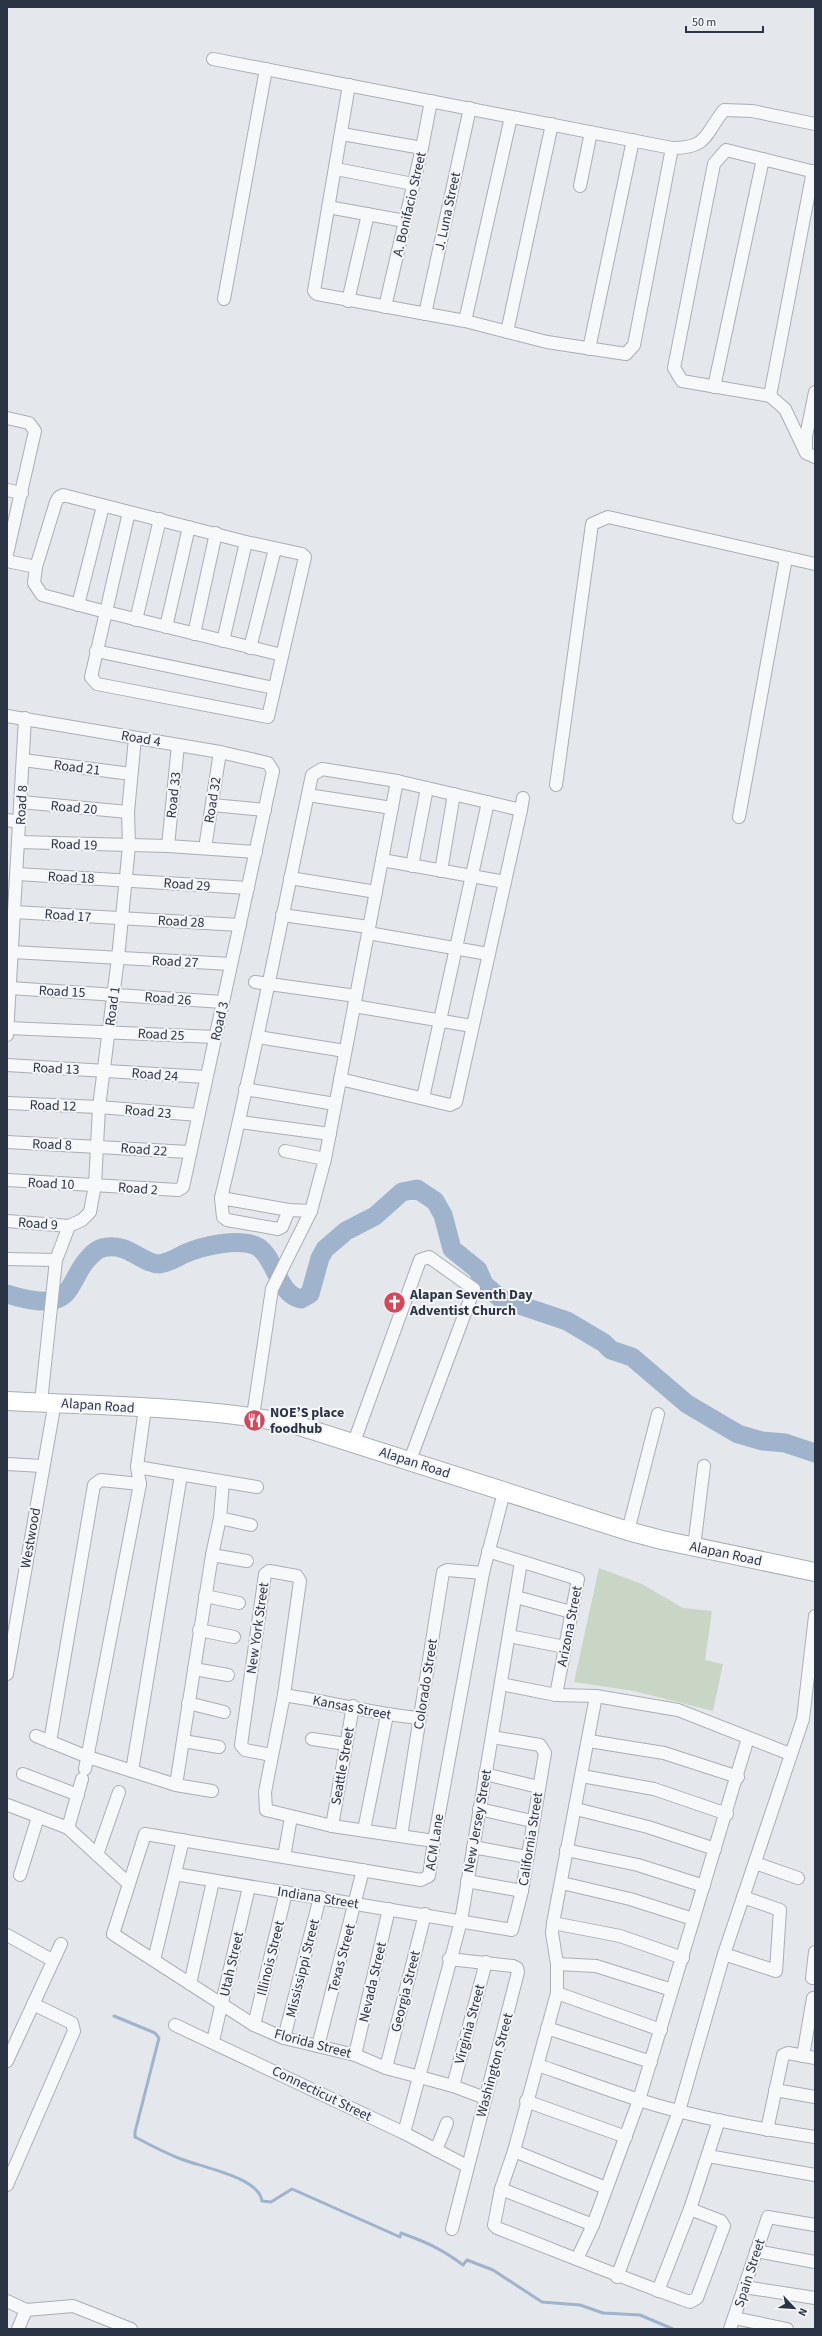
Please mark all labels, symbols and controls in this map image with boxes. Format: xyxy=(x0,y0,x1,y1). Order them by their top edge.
scale bar xyxy=(686,8,763,34)
text: 50 m xyxy=(692,14,716,31)
street label: A. Bonifacio Street xyxy=(388,150,432,259)
street label: J. Luna Street xyxy=(430,170,466,252)
street label: Road 4 xyxy=(119,726,162,752)
street label: Road 21 xyxy=(52,755,101,781)
street label: Road 33 xyxy=(162,771,186,819)
street label: Road 32 xyxy=(199,775,227,825)
street label: Road 8 xyxy=(11,785,33,825)
street label: Road 20 xyxy=(50,796,98,820)
street label: Road 19 xyxy=(50,834,98,856)
street label: Road 18 xyxy=(47,867,95,889)
street label: Road 29 xyxy=(163,873,211,897)
street label: Road 17 xyxy=(44,904,92,928)
street label: Road 28 xyxy=(157,911,205,933)
street label: Road 27 xyxy=(151,951,199,973)
street label: Road 15 xyxy=(38,981,86,1003)
street label: Road 1 xyxy=(100,985,126,1027)
street label: Road 26 xyxy=(144,987,192,1011)
street label: Road 3 xyxy=(206,1000,234,1043)
street label: Road 25 xyxy=(137,1024,185,1046)
street label: Road 13 xyxy=(32,1058,80,1080)
street label: Road 24 xyxy=(131,1063,179,1087)
street label: Road 12 xyxy=(29,1095,77,1117)
street label: Road 23 xyxy=(124,1100,172,1124)
street label: Road 8 xyxy=(32,1134,72,1156)
street label: Road 22 xyxy=(120,1138,168,1162)
street label: Road 10 xyxy=(27,1173,75,1195)
street label: Road 2 xyxy=(117,1178,159,1200)
street label: Road 9 xyxy=(17,1213,59,1235)
place label: Alapan Seventh Day Adventist Church xyxy=(409,1285,533,1321)
church icon: Alapan Seventh Day Adventist Church xyxy=(381,1289,407,1315)
street label: Alapan Road xyxy=(61,1393,135,1419)
place label: NOE’S place foodhub xyxy=(270,1403,344,1439)
restaurant icon: NOE’S place foodhub xyxy=(241,1407,267,1433)
street label: Alapan Road xyxy=(377,1442,453,1484)
street label: Westwood xyxy=(16,1506,46,1570)
street label: Alapan Road xyxy=(688,1537,764,1571)
street label: New York Street xyxy=(242,1581,274,1675)
street label: Arizona Street xyxy=(552,1584,588,1668)
street label: Colorado Street xyxy=(409,1637,443,1731)
street label: Kansas Street xyxy=(311,1691,393,1725)
street label: Seattle Street xyxy=(326,1725,360,1807)
street label: New Jersey Street xyxy=(459,1768,497,1874)
street label: California Street xyxy=(514,1791,548,1887)
street label: ACM Lane xyxy=(421,1812,449,1872)
street label: Indiana Street xyxy=(276,1882,360,1914)
street label: Mississippi Street xyxy=(281,1917,325,2020)
street label: Illinois Street xyxy=(252,1918,290,1998)
street label: Texas Street xyxy=(323,1921,361,1995)
street label: Utah Street xyxy=(215,1930,249,1999)
street label: Nevada Street xyxy=(354,1940,392,2024)
street label: Georgia Street xyxy=(386,1948,426,2034)
street label: Virginia Street xyxy=(450,1982,490,2066)
street label: Washington Street xyxy=(471,2011,519,2120)
street label: Florida Street xyxy=(272,2024,354,2064)
street label: Connecticut Street xyxy=(268,2061,375,2127)
street label: Spain Street xyxy=(729,2236,771,2310)
north arrow xyxy=(774,2288,814,2328)
text: N xyxy=(794,2306,811,2319)

